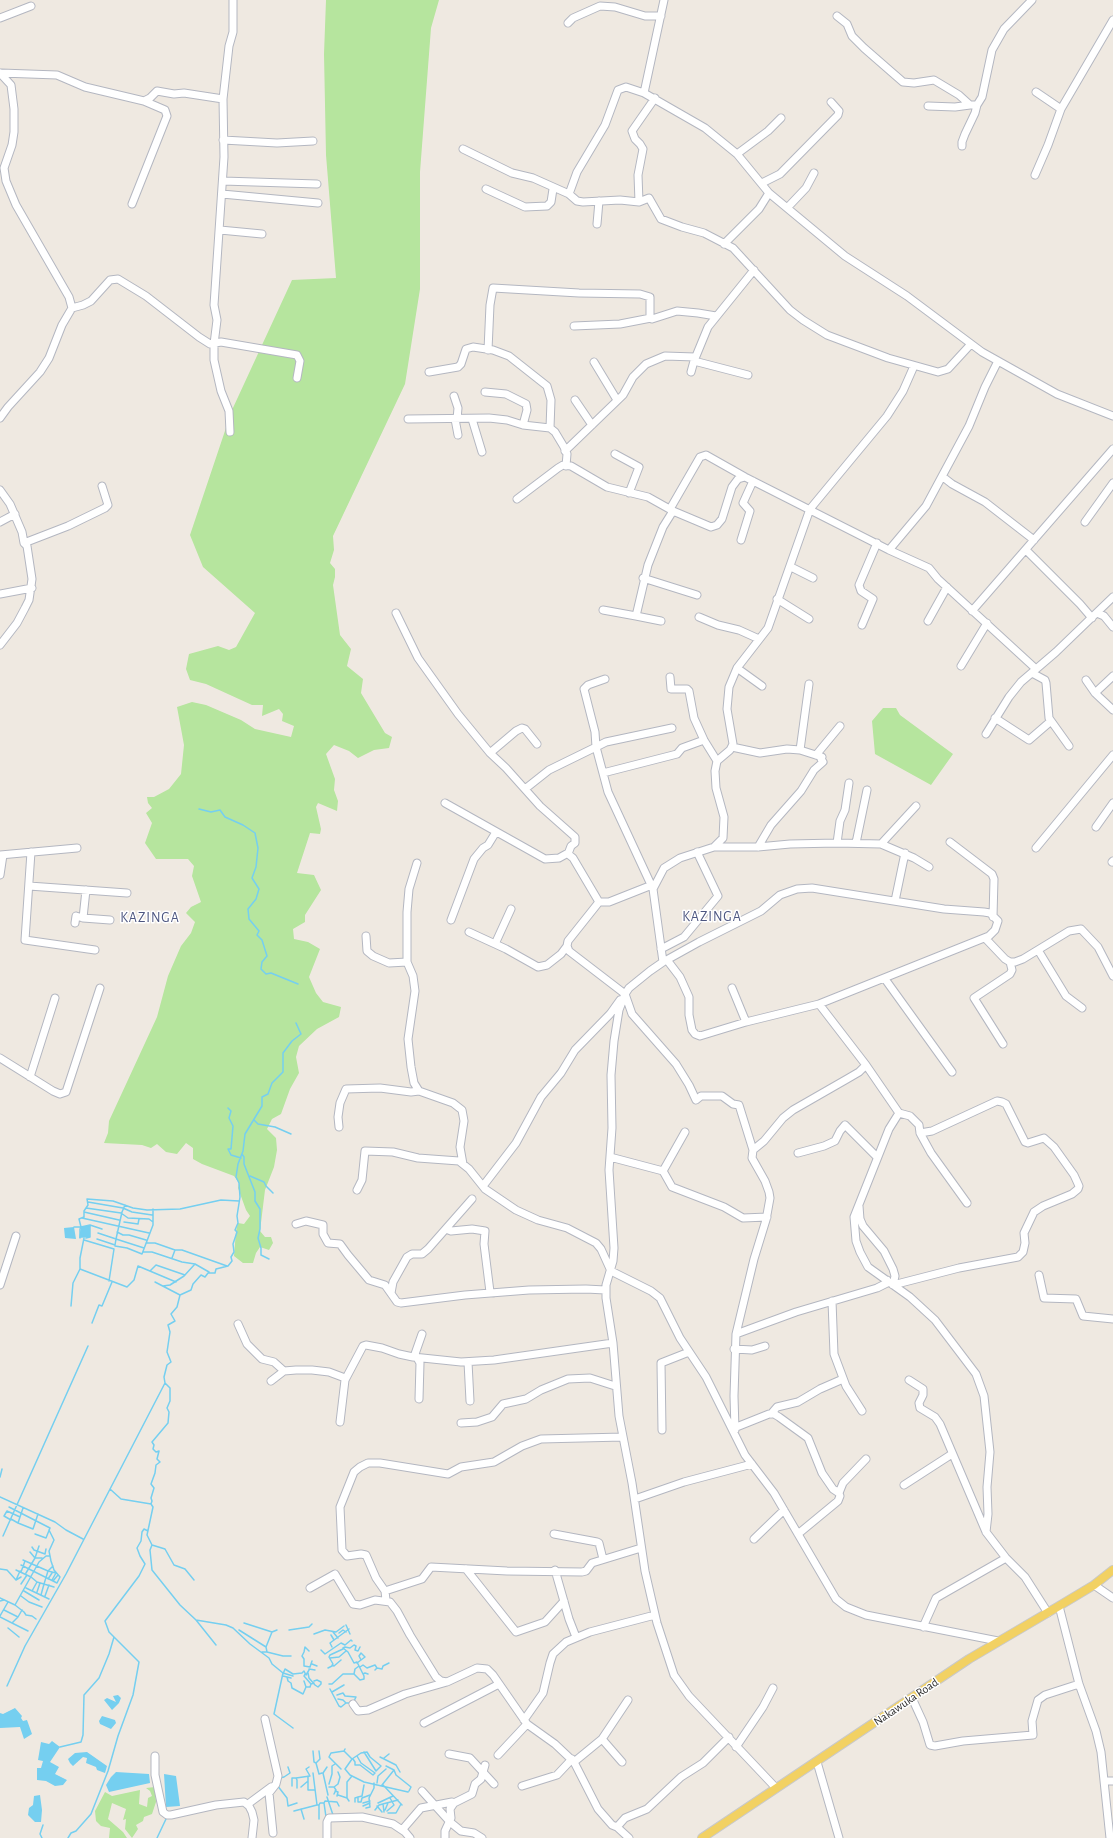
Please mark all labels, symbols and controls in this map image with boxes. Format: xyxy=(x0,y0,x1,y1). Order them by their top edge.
district label: KAZINGA xyxy=(682,909,742,925)
district label: KAZINGA xyxy=(120,910,180,926)
street label: Nakawuka Road xyxy=(871,1675,941,1729)

